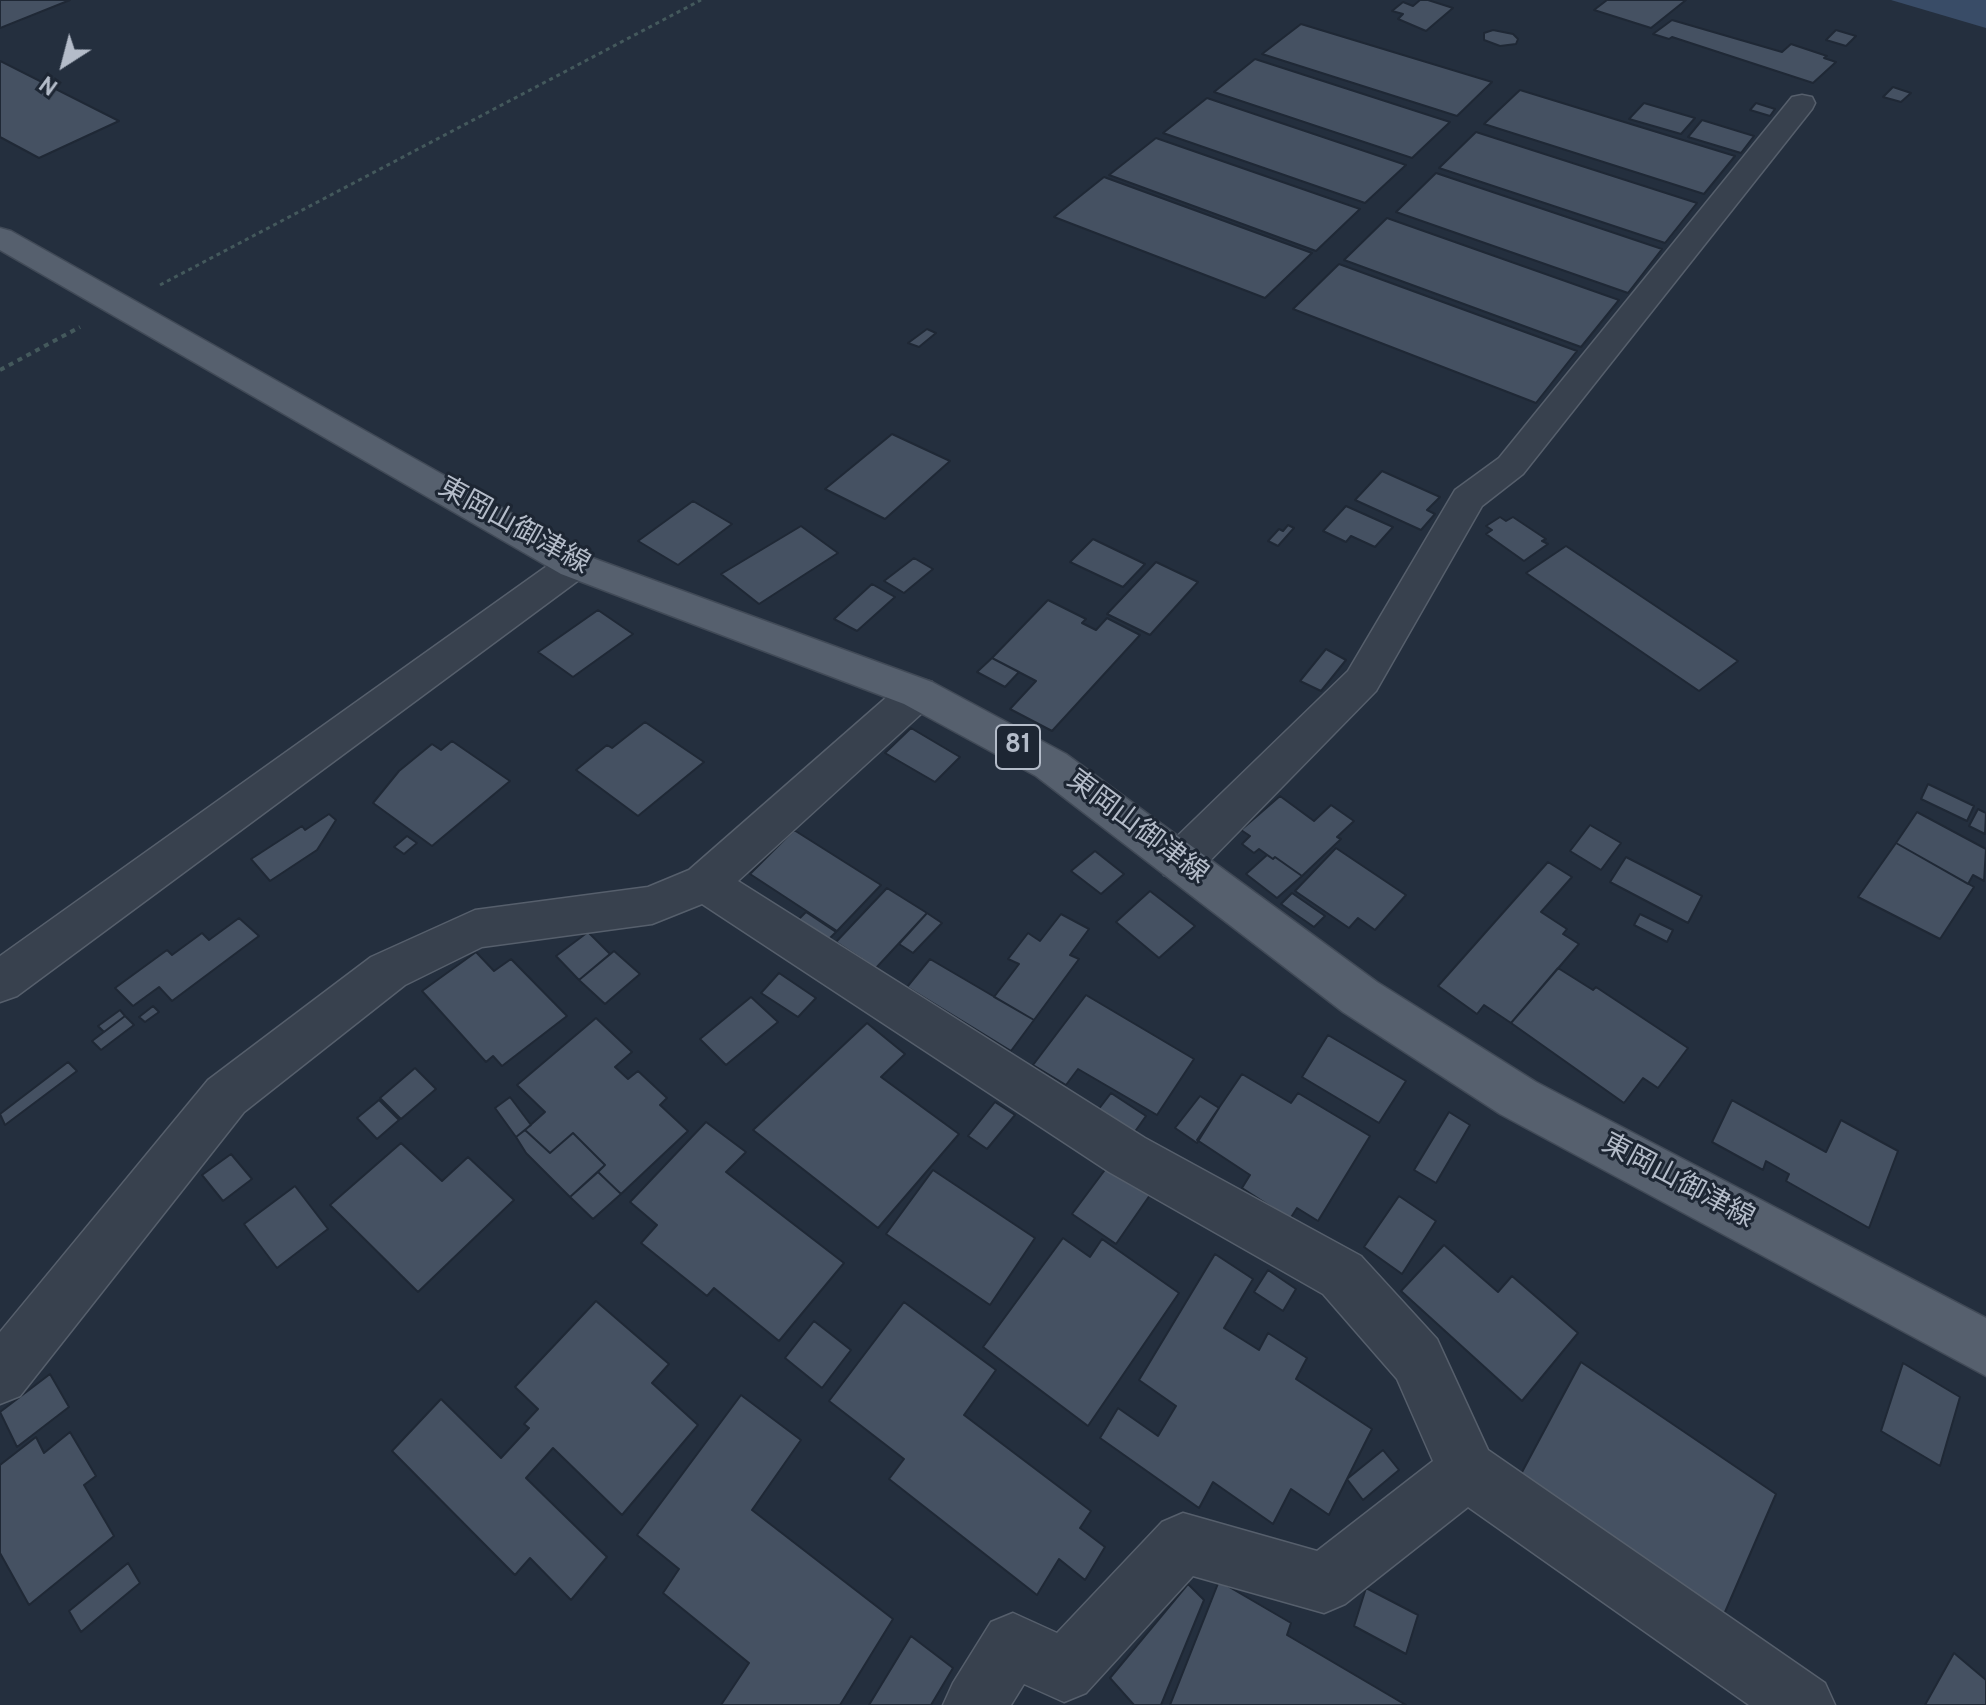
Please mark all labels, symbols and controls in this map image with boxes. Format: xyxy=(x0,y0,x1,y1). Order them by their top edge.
north arrow xyxy=(24,24,104,104)
text: N xyxy=(35,68,64,99)
street label: 東岡山御津線 xyxy=(431,473,595,583)
road number: 81 xyxy=(996,725,1040,769)
street label: 東岡山御津線 xyxy=(1059,765,1213,893)
street label: 東岡山御津線 xyxy=(1595,1129,1759,1237)

